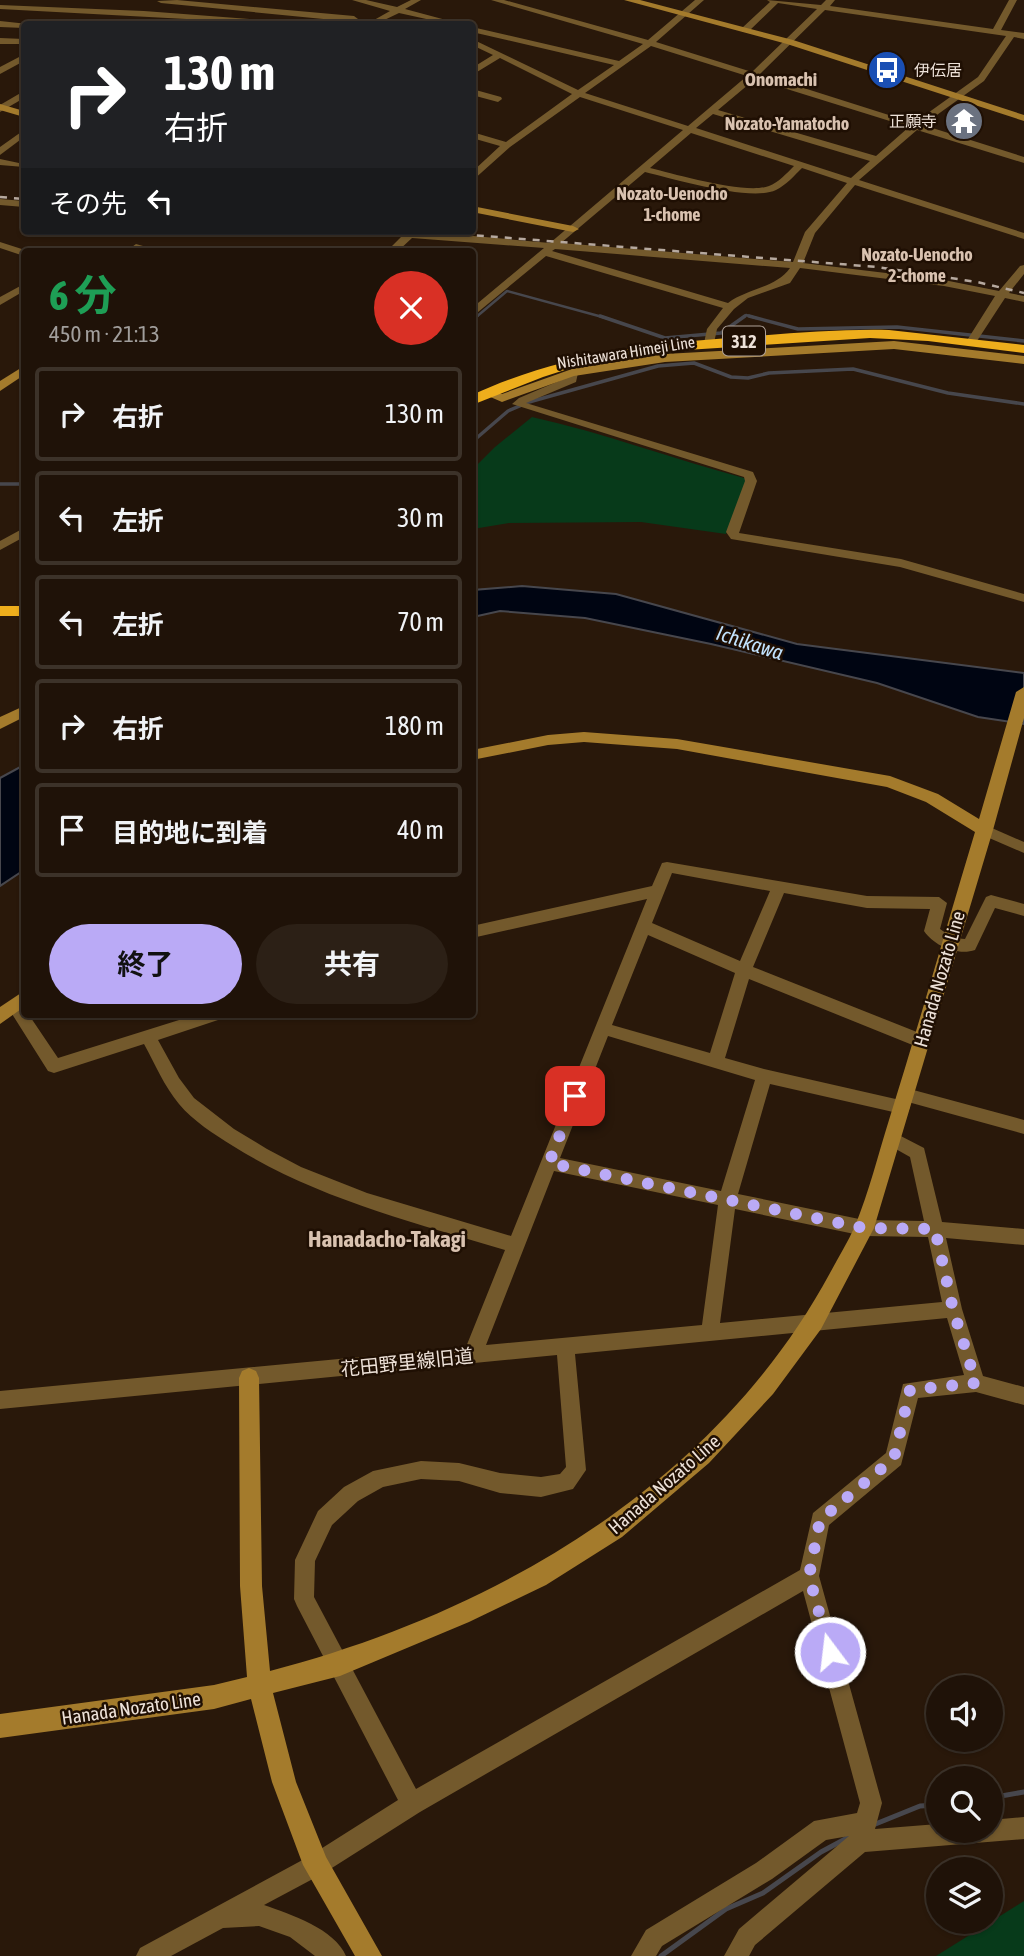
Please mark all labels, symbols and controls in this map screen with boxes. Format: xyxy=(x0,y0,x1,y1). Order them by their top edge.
text: 130 m xyxy=(164,44,275,100)
icon: right xyxy=(49,49,140,140)
bus stop icon: 伊伝居 xyxy=(866,49,908,91)
place label: 伊伝居 xyxy=(914,61,962,79)
district label: Onomachi xyxy=(745,68,817,90)
temple icon: 正願寺 xyxy=(943,100,985,142)
text: 右折 xyxy=(164,109,228,146)
place label: 正願寺 xyxy=(889,112,937,130)
district label: Nozato-Yamatocho xyxy=(725,113,849,134)
icon: left xyxy=(141,182,179,220)
district label: Nozato-Uenocho 1-chome xyxy=(616,183,728,225)
text: その先 xyxy=(49,189,127,219)
district label: Nozato-Uenocho 2-chome xyxy=(861,244,973,286)
text: 6 分 xyxy=(49,271,117,319)
button: close xyxy=(374,271,448,345)
text: 450 m · 21:13 xyxy=(49,321,160,347)
road number: 312 xyxy=(723,326,765,356)
street label: Nishitawara Himeji Line xyxy=(556,332,696,373)
icon: right xyxy=(53,395,91,433)
text: 130 m xyxy=(385,399,444,429)
text: 右折 xyxy=(112,402,164,432)
icon: left xyxy=(53,499,91,537)
text: 30 m xyxy=(397,503,444,533)
text: 左折 xyxy=(112,506,164,536)
icon: left xyxy=(53,603,91,641)
text: 70 m xyxy=(397,607,444,637)
text: 左折 xyxy=(112,610,164,640)
water label: Ichikawa xyxy=(714,620,787,664)
icon: right xyxy=(53,707,91,745)
text: 180 m xyxy=(385,711,444,741)
text: 右折 xyxy=(112,714,164,744)
icon: arrive xyxy=(53,811,91,849)
text: 40 m xyxy=(397,815,444,845)
text: 目的地に到着 xyxy=(112,818,268,848)
street label: Hanada Nozato Line xyxy=(909,908,969,1050)
button: 終了 xyxy=(49,924,242,1004)
button: 共有 xyxy=(256,924,448,1004)
pin xyxy=(545,1066,605,1126)
icon: arrive xyxy=(556,1077,594,1115)
district label: Hanadacho-Takagi xyxy=(308,1226,466,1252)
street label: 花田野里線旧道 xyxy=(340,1344,474,1380)
street label: Hanada Nozato Line xyxy=(604,1430,724,1538)
position arrow xyxy=(793,1615,867,1689)
map controls xyxy=(926,1675,1003,1934)
button: sound xyxy=(926,1675,1003,1752)
street label: Hanada Nozato Line xyxy=(60,1687,202,1729)
button: search xyxy=(926,1766,1003,1843)
button: layers xyxy=(926,1857,1003,1934)

